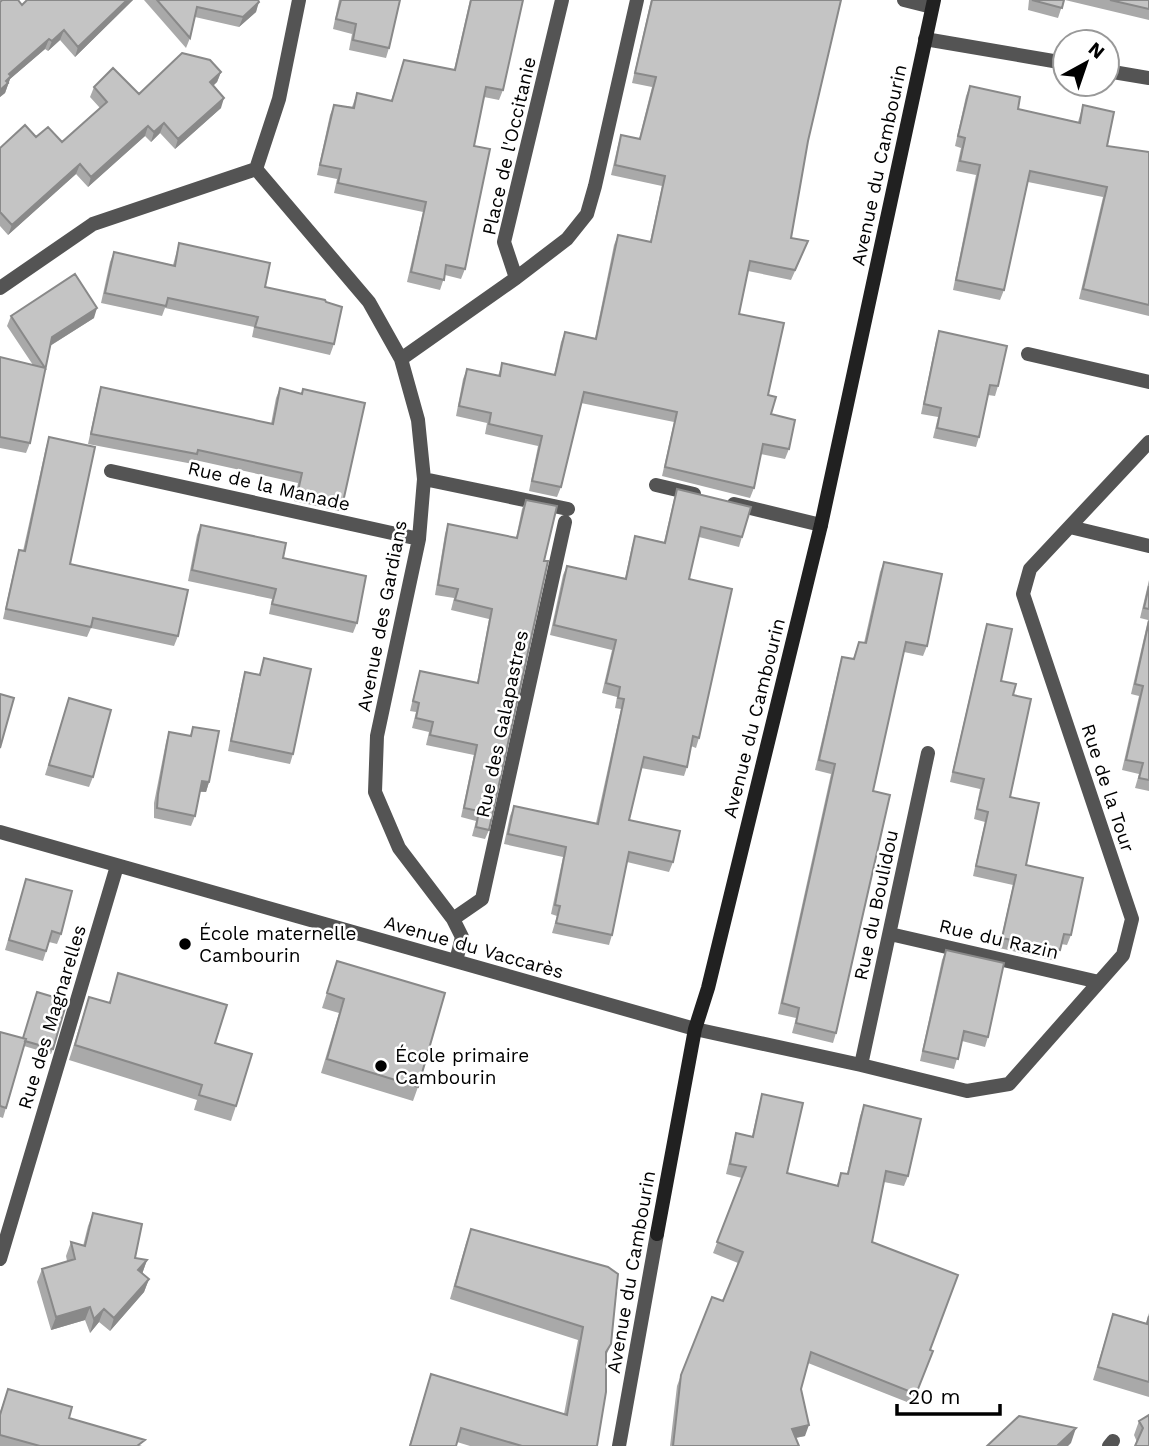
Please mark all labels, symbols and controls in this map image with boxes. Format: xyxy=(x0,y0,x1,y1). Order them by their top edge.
north arrow xyxy=(1051,28,1121,98)
text: N xyxy=(1084,37,1109,64)
street label: Place de l'Occitanie xyxy=(477,55,541,237)
street label: Avenue du Cambourin xyxy=(846,62,912,268)
street label: Rue de la Manade xyxy=(186,456,352,516)
street label: Avenue des Gardians xyxy=(352,518,412,714)
street label: Avenue du Cambourin xyxy=(718,616,790,820)
street label: Rue des Galapastres xyxy=(471,628,533,820)
street label: Rue de la Tour xyxy=(1076,721,1140,855)
street label: Rue du Boulidou xyxy=(849,828,903,982)
street label: Avenue du Vaccarès xyxy=(382,910,566,984)
street label: Rue du Razin xyxy=(937,914,1061,964)
street label: Rue des Magnarelles xyxy=(13,922,91,1112)
place label: École maternelle Cambourin xyxy=(199,922,357,967)
marker: École maternelle Cambourin xyxy=(177,936,193,952)
place label: École primaire Cambourin xyxy=(395,1044,529,1089)
marker: École primaire Cambourin xyxy=(373,1058,389,1074)
street label: Avenue du Cambourin xyxy=(602,1169,660,1375)
scale bar xyxy=(897,1372,1000,1416)
text: 20 m xyxy=(908,1384,960,1409)

